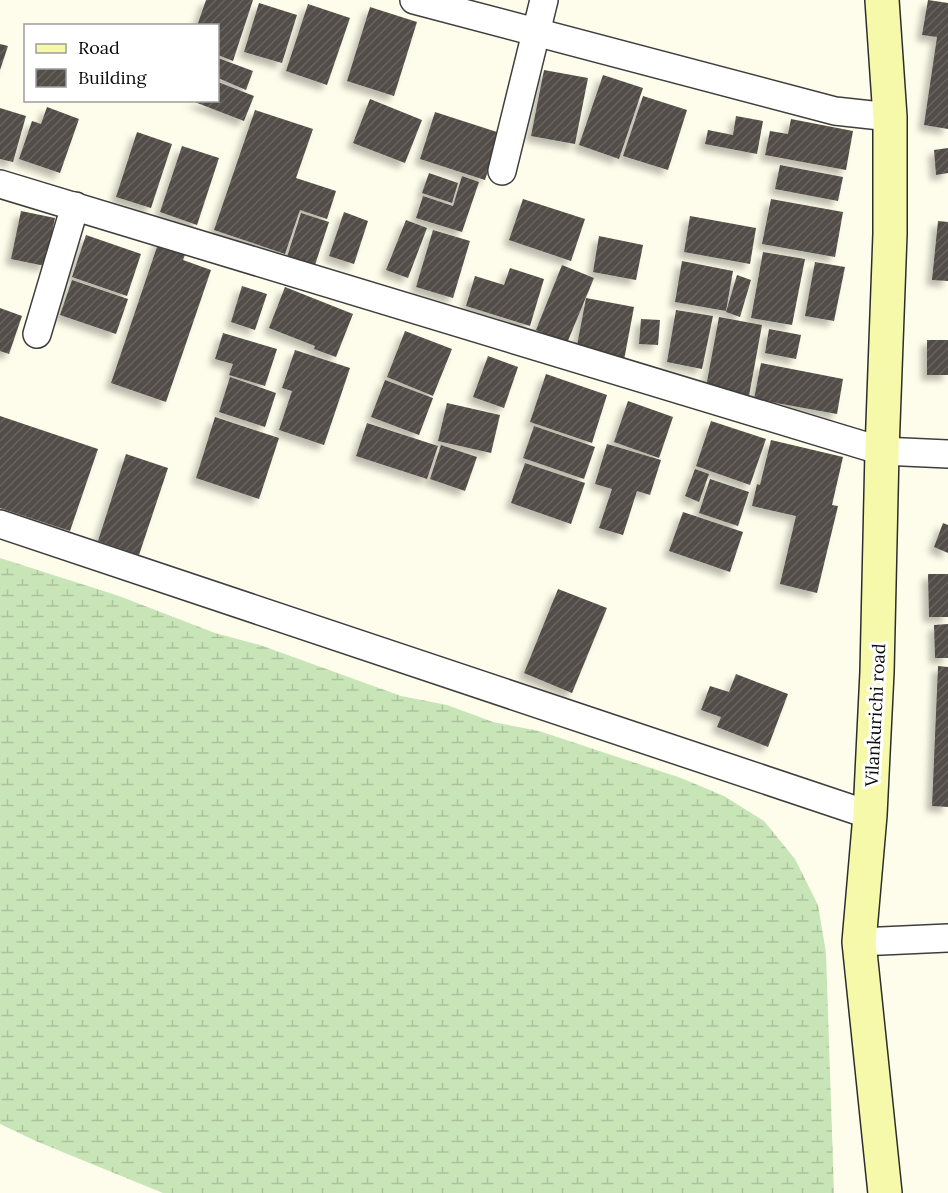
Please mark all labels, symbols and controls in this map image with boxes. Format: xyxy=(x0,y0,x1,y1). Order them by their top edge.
legend xyxy=(24,24,219,102)
text: Road xyxy=(78,36,120,59)
text: Building xyxy=(78,66,148,89)
street label: Vilankurichi road xyxy=(860,643,890,788)

